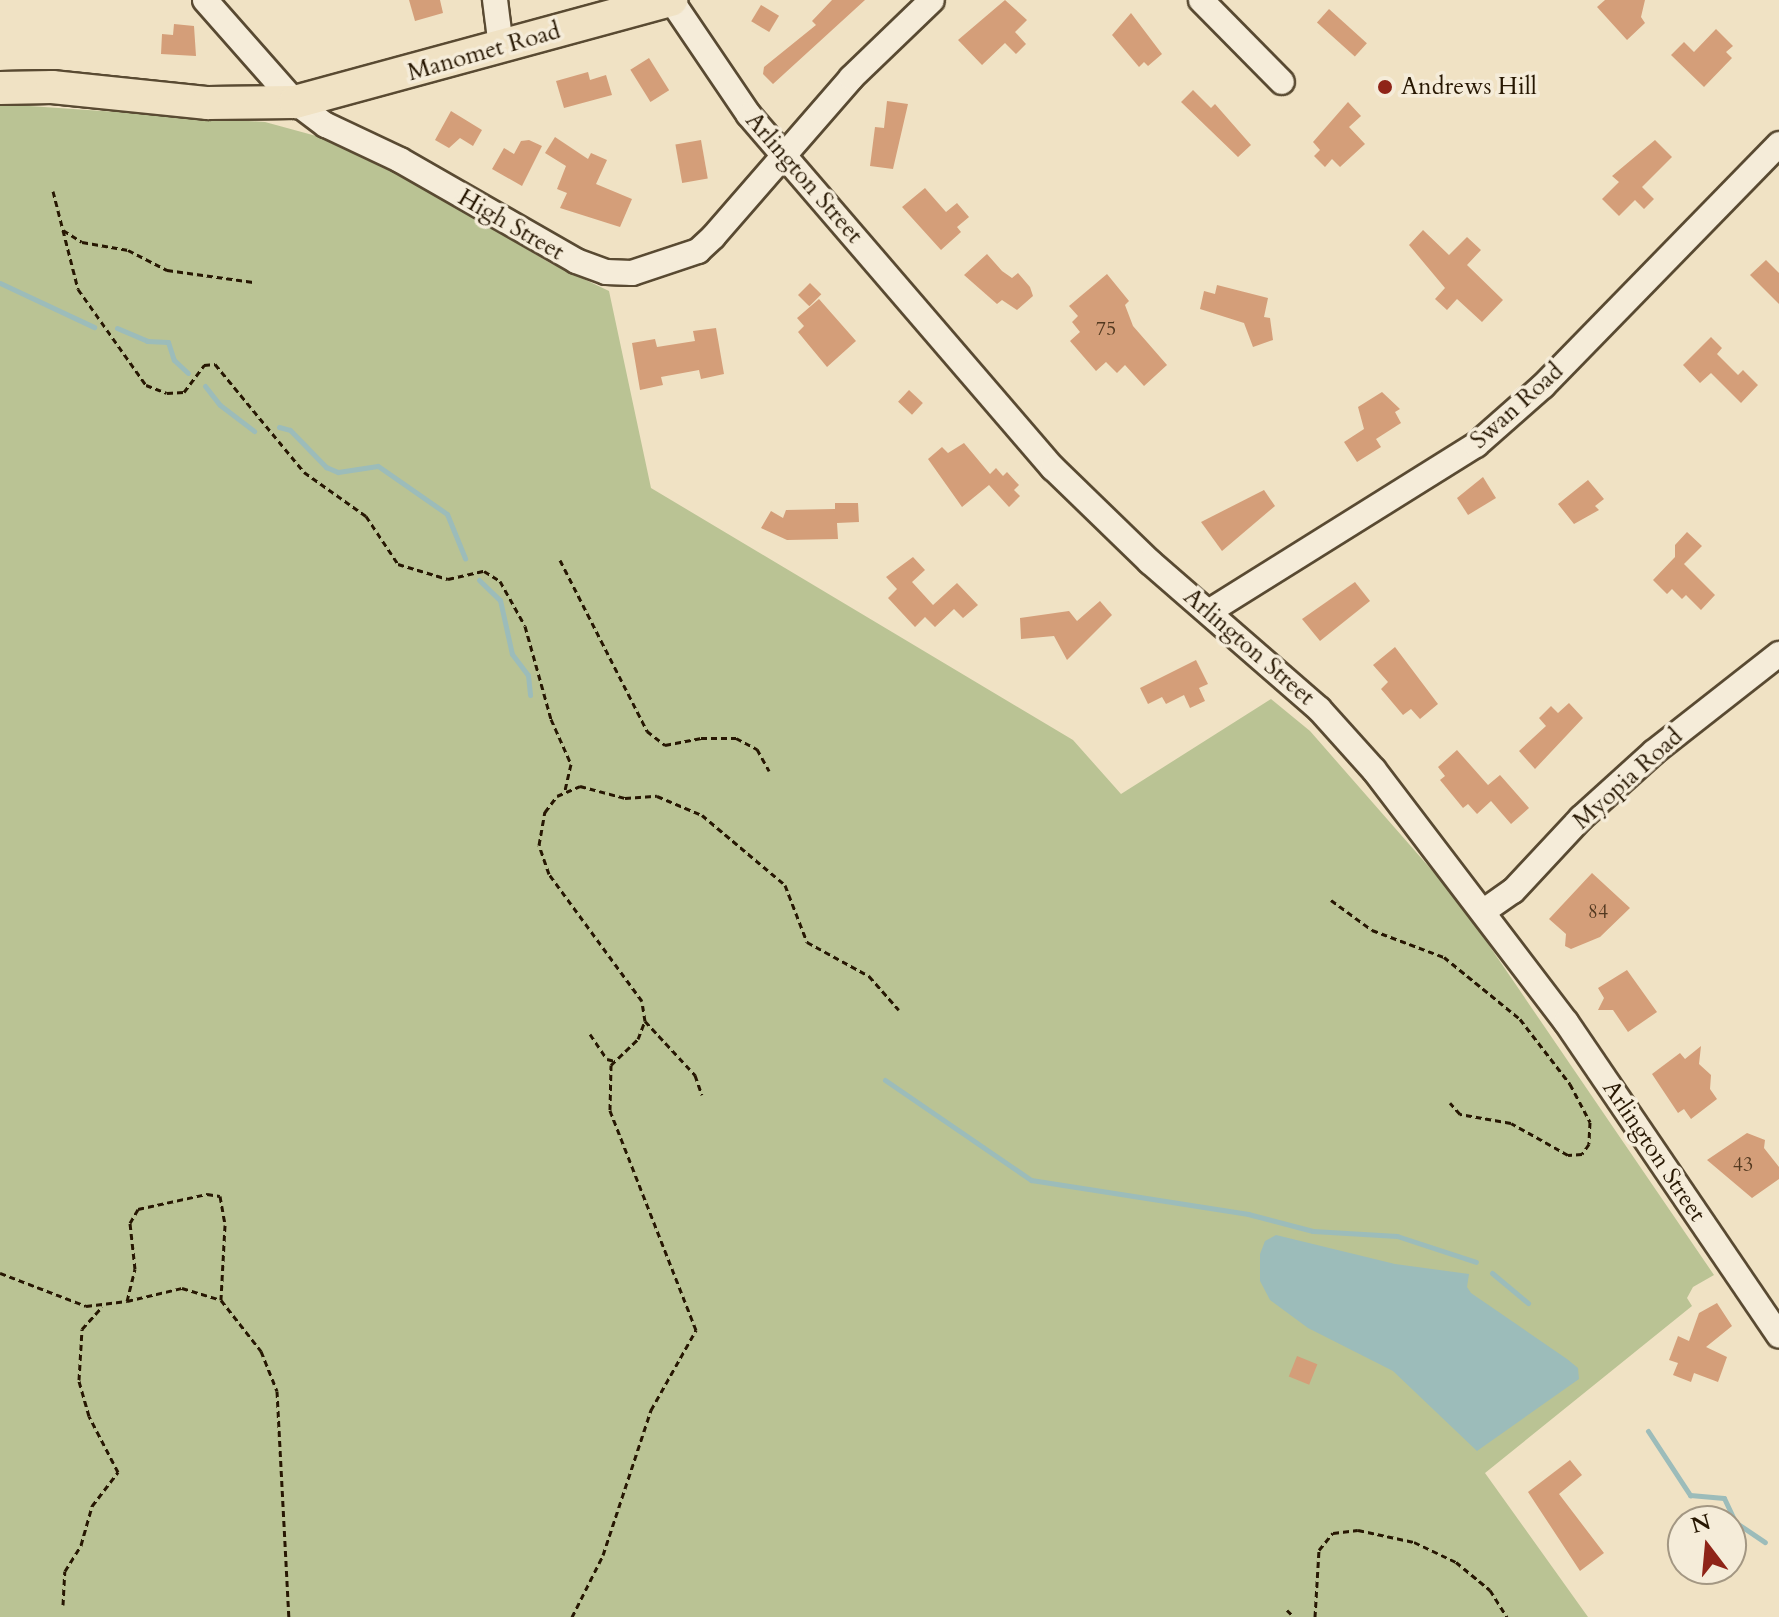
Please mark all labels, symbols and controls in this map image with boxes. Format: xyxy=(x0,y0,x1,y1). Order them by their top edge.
street label: Manomet Road xyxy=(404,16,564,88)
place label: Andrews Hill xyxy=(1401,73,1537,101)
marker: Andrews Hill xyxy=(1376,78,1394,96)
street label: Arlington Street xyxy=(739,107,869,249)
street label: High Street xyxy=(453,183,569,267)
house number: 75 xyxy=(1096,316,1116,340)
street label: Swan Road xyxy=(1465,357,1569,455)
street label: Arlington Street xyxy=(1178,582,1320,712)
street label: Myopia Road xyxy=(1567,722,1689,836)
house number: 84 xyxy=(1588,899,1608,923)
street label: Arlington Street xyxy=(1596,1075,1712,1227)
house number: 43 xyxy=(1733,1152,1753,1176)
north arrow xyxy=(1667,1505,1747,1585)
text: N xyxy=(1688,1507,1714,1541)

